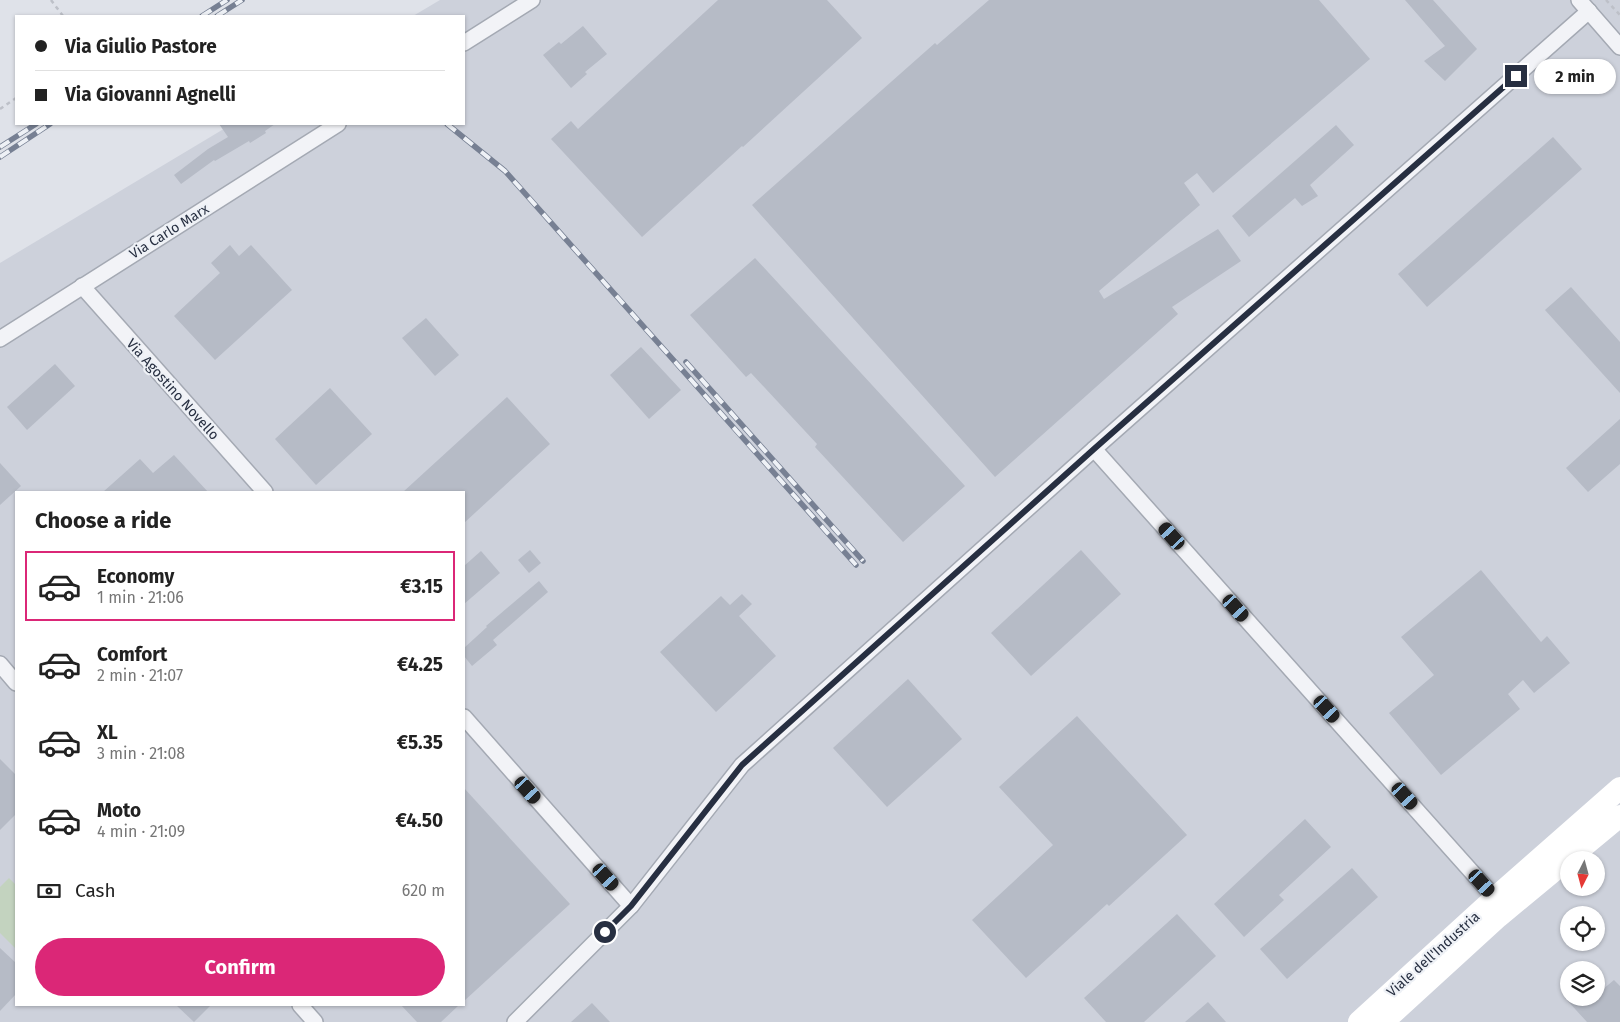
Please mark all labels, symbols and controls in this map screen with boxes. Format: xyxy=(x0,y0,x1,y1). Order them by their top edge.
text: Via Giulio Pastore xyxy=(65,35,217,58)
callout: 2 min xyxy=(1534,58,1616,94)
route end xyxy=(1505,65,1527,87)
text: 2 min xyxy=(1555,67,1595,86)
text: Via Giovanni Agnelli xyxy=(65,83,236,106)
street label: Via Carlo Marx xyxy=(126,200,212,263)
street label: Via Agostino Novello xyxy=(123,335,223,443)
text: Choose a ride xyxy=(35,507,171,534)
car xyxy=(1156,520,1187,552)
icon: car xyxy=(37,564,82,609)
text: Economy xyxy=(97,565,174,588)
text: €3.15 xyxy=(400,575,443,598)
text: 1 min · 21:06 xyxy=(97,588,184,607)
car xyxy=(1220,592,1251,624)
icon: car xyxy=(37,642,82,687)
text: Comfort xyxy=(97,643,167,666)
text: €4.25 xyxy=(397,653,443,676)
text: 2 min · 21:07 xyxy=(97,666,183,685)
car xyxy=(1311,693,1342,725)
icon: car xyxy=(37,720,82,765)
text: XL xyxy=(97,721,118,744)
text: €5.35 xyxy=(397,731,443,754)
text: 3 min · 21:08 xyxy=(97,744,185,763)
car xyxy=(512,774,543,806)
car xyxy=(1389,780,1420,812)
icon: car xyxy=(37,798,82,843)
text: Moto xyxy=(97,799,141,822)
text: €4.50 xyxy=(396,809,443,832)
text: 4 min · 21:09 xyxy=(97,822,185,841)
north arrow xyxy=(1560,851,1605,896)
map controls xyxy=(1560,851,1605,1006)
car xyxy=(590,861,621,893)
car xyxy=(1466,867,1497,899)
icon: cash xyxy=(35,877,63,905)
text: Cash xyxy=(75,879,116,902)
text: 620 m xyxy=(402,881,445,900)
button: locate xyxy=(1560,906,1605,951)
street label: Viale dell'Industria xyxy=(1383,908,1483,1001)
route start xyxy=(594,921,616,943)
button: Confirm xyxy=(35,938,445,996)
button: layers xyxy=(1560,961,1605,1006)

